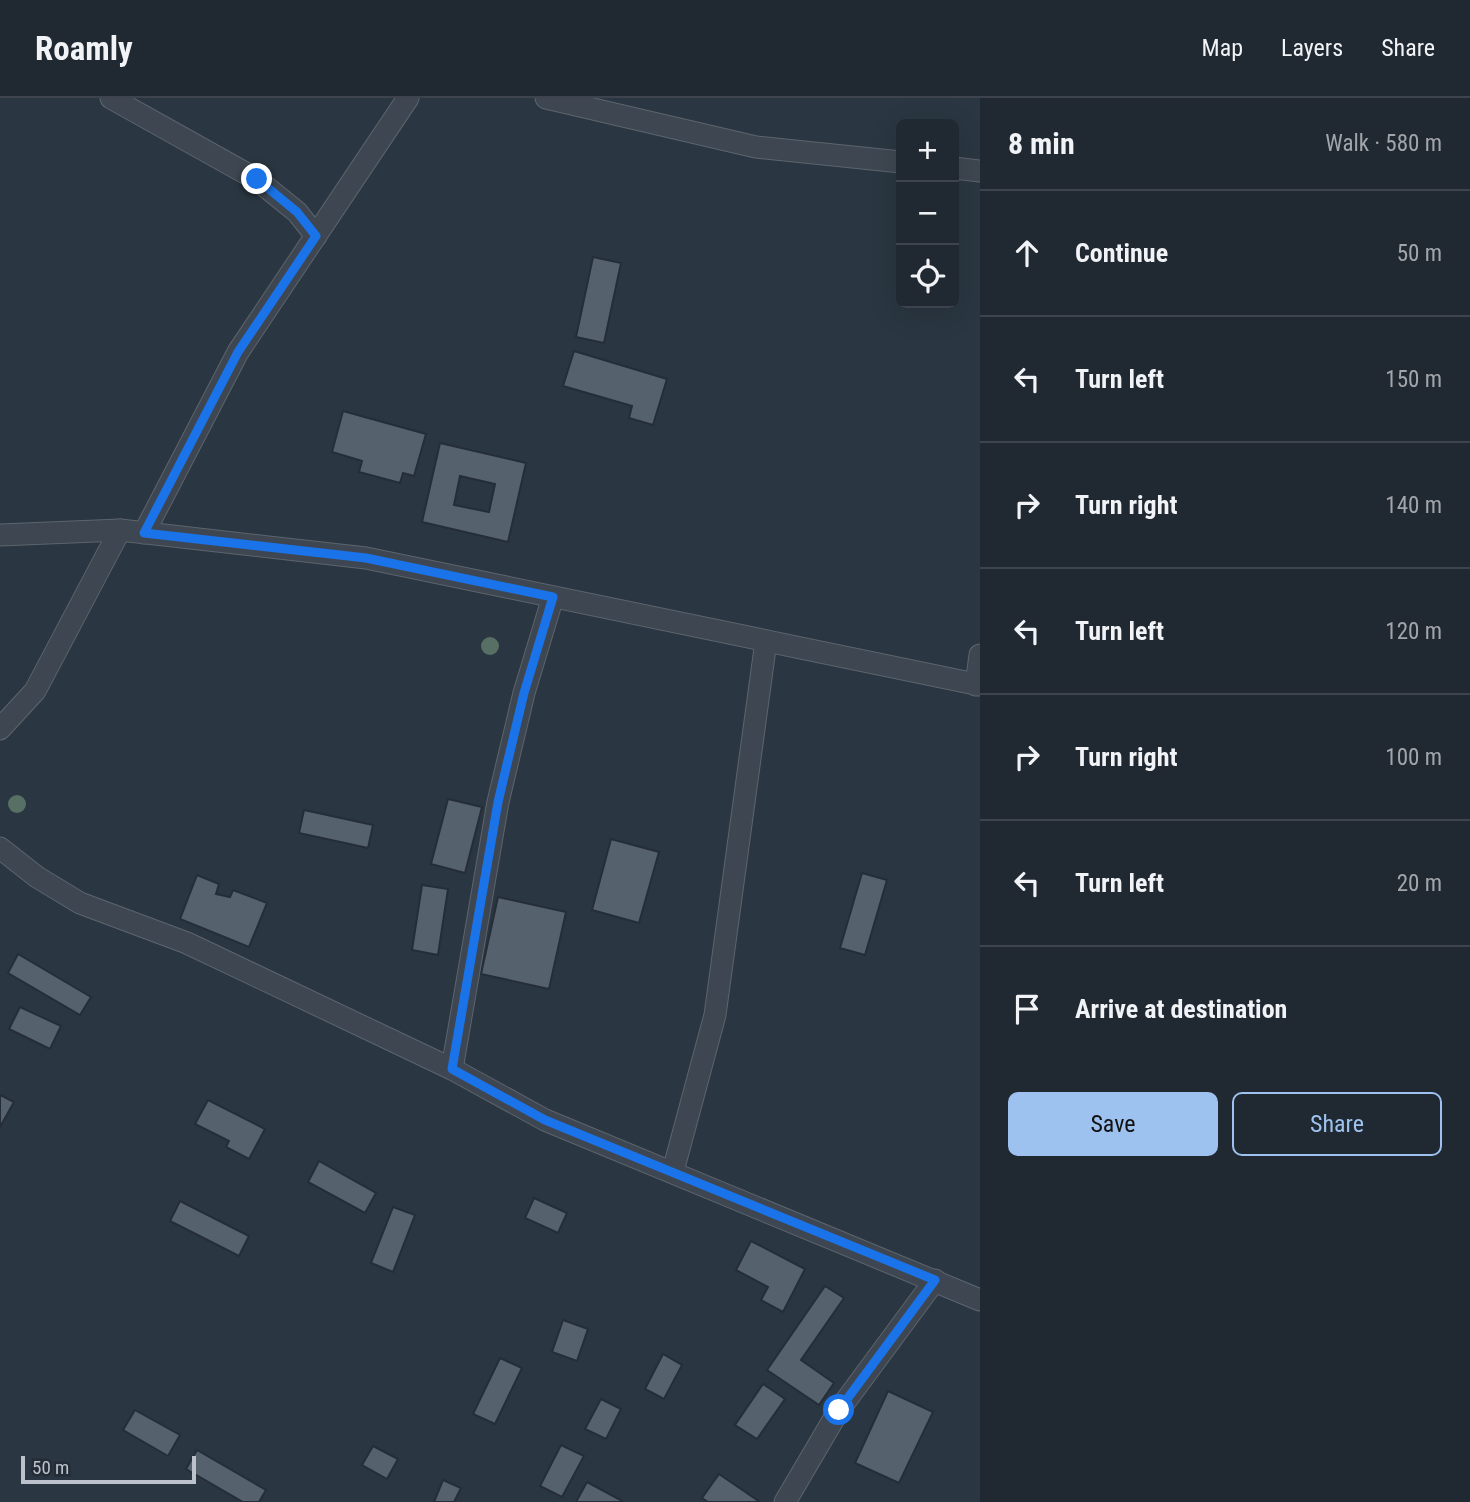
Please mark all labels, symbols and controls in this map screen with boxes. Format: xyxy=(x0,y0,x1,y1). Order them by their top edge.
text: Roamly xyxy=(35,29,133,68)
text: Map xyxy=(1202,34,1243,62)
text: Layers xyxy=(1281,34,1343,62)
text: Share xyxy=(1381,34,1435,62)
map controls xyxy=(896,119,959,308)
button: + xyxy=(896,119,959,182)
text: 8 min xyxy=(1008,126,1075,161)
text: Walk · 580 m xyxy=(1325,130,1442,157)
route end xyxy=(241,163,272,194)
button: − xyxy=(896,182,959,245)
icon: ahead xyxy=(1008,234,1046,272)
text: Continue xyxy=(1075,238,1168,268)
text: 50 m xyxy=(1397,240,1442,267)
button: locate xyxy=(896,245,959,308)
icon: left xyxy=(1008,360,1046,398)
text: Turn left xyxy=(1075,364,1164,394)
text: 150 m xyxy=(1385,366,1442,393)
icon: right xyxy=(1008,486,1046,524)
text: Turn right xyxy=(1075,490,1177,520)
text: 140 m xyxy=(1385,492,1442,519)
icon: left xyxy=(1008,612,1046,650)
text: Turn left xyxy=(1075,616,1164,646)
text: 120 m xyxy=(1385,618,1442,645)
icon: right xyxy=(1008,738,1046,776)
text: Turn right xyxy=(1075,742,1177,772)
text: 100 m xyxy=(1385,744,1442,771)
icon: left xyxy=(1008,864,1046,902)
text: Turn left xyxy=(1075,868,1164,898)
text: 20 m xyxy=(1397,870,1442,897)
icon: arrive xyxy=(1008,990,1046,1028)
text: Arrive at destination xyxy=(1075,994,1287,1024)
button: Save xyxy=(1008,1092,1218,1156)
button: Share xyxy=(1232,1092,1442,1156)
route start xyxy=(823,1394,854,1425)
scale bar xyxy=(21,1453,196,1485)
text: 50 m xyxy=(32,1456,69,1479)

